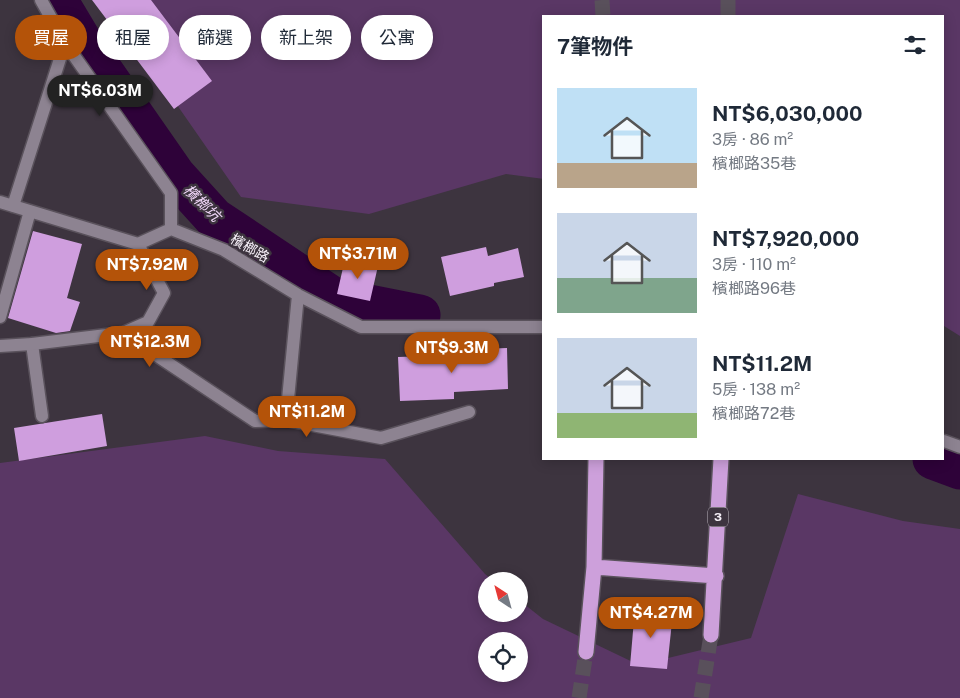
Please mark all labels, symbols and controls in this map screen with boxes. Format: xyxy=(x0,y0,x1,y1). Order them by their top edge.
chip: 買屋 xyxy=(15,15,87,60)
chip: 租屋 xyxy=(97,15,169,60)
chip: 篩選 xyxy=(179,15,251,60)
chip: 新上架 xyxy=(261,15,351,60)
chip: 公寓 xyxy=(361,15,433,60)
icon: filters xyxy=(901,31,929,59)
text: 7筆物件 xyxy=(557,34,633,59)
pin: NT$6.03M xyxy=(48,74,152,117)
text: NT$6.03M xyxy=(58,81,142,100)
text: NT$6,030,000 xyxy=(712,101,863,126)
icon: home xyxy=(597,108,657,168)
text: 3房 · 86 m² xyxy=(712,130,793,149)
text: 檳榔路35巷 xyxy=(712,154,796,173)
water label: 檳榔坑 xyxy=(180,181,226,226)
text: NT$7,920,000 xyxy=(712,226,859,251)
street label: 檳榔路 xyxy=(228,231,272,265)
icon: home xyxy=(597,233,657,293)
pin: NT$3.71M xyxy=(306,238,410,280)
text: NT$3.71M xyxy=(319,244,397,263)
pin: NT$7.92M xyxy=(95,248,199,291)
text: NT$7.92M xyxy=(106,255,188,274)
text: 3房 · 110 m² xyxy=(712,255,796,274)
text: 檳榔路96巷 xyxy=(712,279,796,298)
pin: NT$12.3M xyxy=(98,326,202,368)
text: NT$12.3M xyxy=(110,332,190,351)
pin: NT$9.3M xyxy=(406,332,498,374)
text: NT$9.3M xyxy=(415,338,489,357)
text: NT$11.2M xyxy=(712,351,812,376)
icon: home xyxy=(597,358,657,418)
text: 5房 · 138 m² xyxy=(712,380,800,399)
pin: NT$11.2M xyxy=(255,396,359,438)
text: NT$11.2M xyxy=(269,402,345,421)
text: 檳榔路72巷 xyxy=(712,404,795,423)
road number: 3 xyxy=(708,508,728,526)
north arrow xyxy=(478,572,528,622)
map controls xyxy=(478,572,528,682)
pin: NT$4.27M xyxy=(599,596,703,639)
text: NT$4.27M xyxy=(609,603,693,622)
button: locate xyxy=(478,632,528,682)

